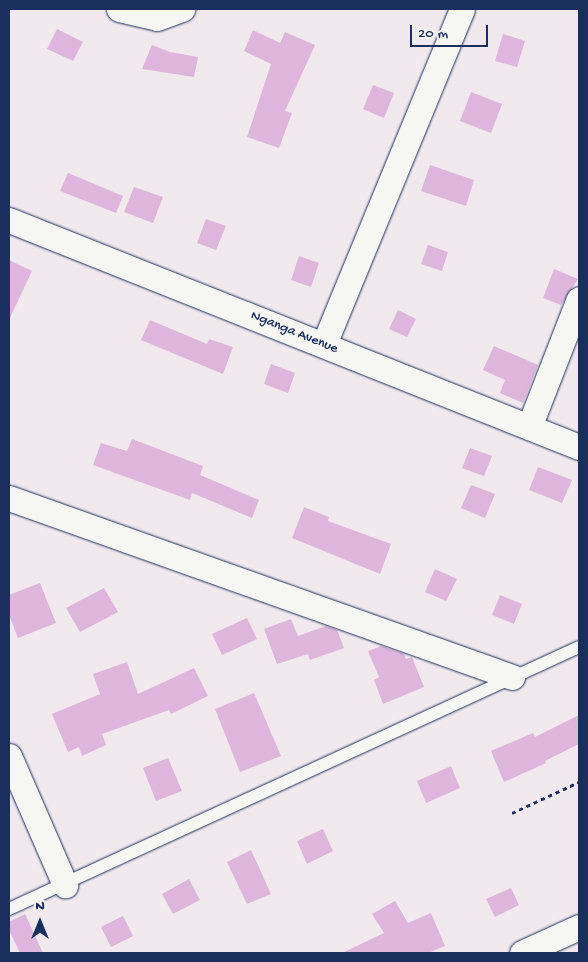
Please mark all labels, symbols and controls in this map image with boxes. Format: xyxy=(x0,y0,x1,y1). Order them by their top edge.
scale bar xyxy=(413,15,490,47)
text: 20 m xyxy=(418,25,448,43)
street label: Nganga Avenue xyxy=(248,308,340,358)
north arrow xyxy=(15,897,65,947)
text: N xyxy=(35,898,45,915)

